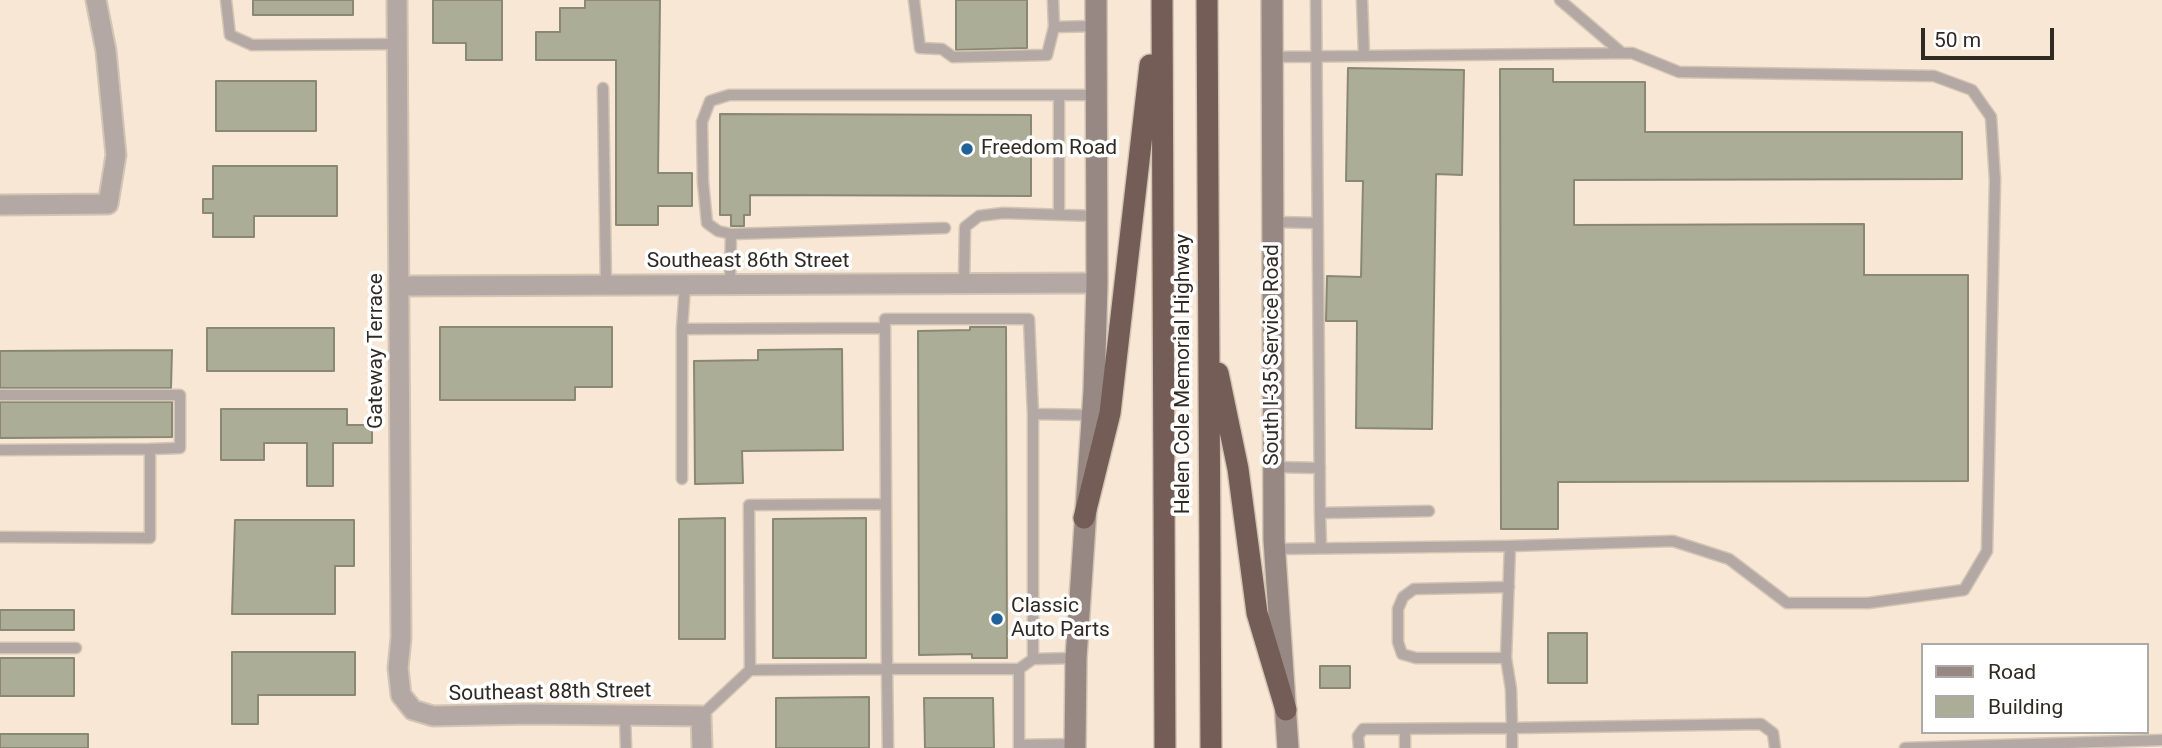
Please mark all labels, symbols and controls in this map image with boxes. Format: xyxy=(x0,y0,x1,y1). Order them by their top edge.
scale bar xyxy=(1924,14,2057,58)
text: 50 m xyxy=(1934,28,1981,52)
place label: Freedom Road xyxy=(981,136,1117,162)
marker: Freedom Road xyxy=(959,141,975,157)
street label: Helen Cole Memorial Highway xyxy=(1171,234,1197,514)
street label: South I-35 Service Road xyxy=(1260,244,1286,466)
street label: Southeast 86th Street xyxy=(647,249,849,275)
street label: Gateway Terrace xyxy=(364,273,390,429)
place label: Classic Auto Parts xyxy=(1011,594,1110,644)
marker: Classic Auto Parts xyxy=(989,611,1005,627)
legend xyxy=(1920,643,2148,734)
text: Road xyxy=(1988,660,2036,684)
street label: Southeast 88th Street xyxy=(449,679,651,707)
text: Building xyxy=(1988,695,2063,719)

